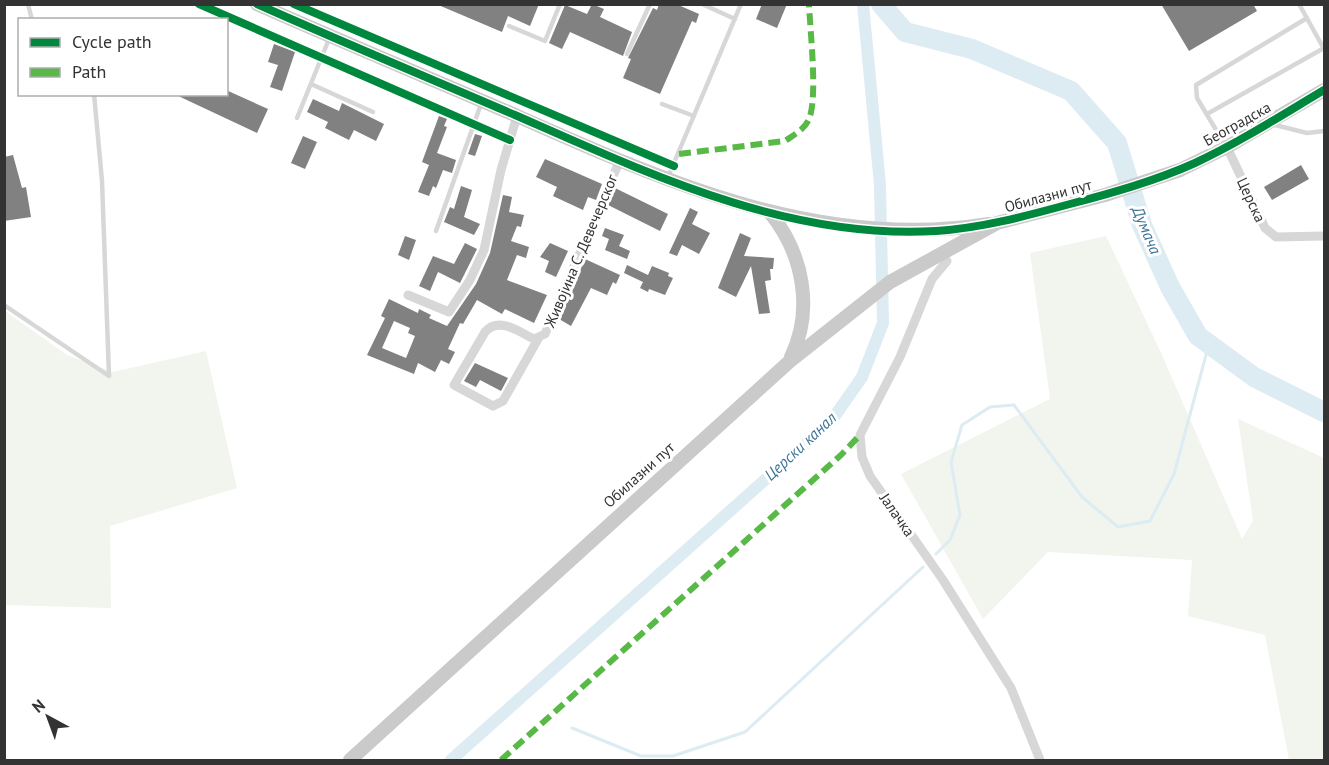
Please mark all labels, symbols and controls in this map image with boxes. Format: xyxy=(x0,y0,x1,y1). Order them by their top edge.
legend xyxy=(18,18,228,96)
text: Cycle path xyxy=(72,30,152,53)
text: Path xyxy=(72,60,106,83)
street label: Београдска xyxy=(1200,97,1274,150)
street label: Живојина С. Девечерског xyxy=(539,171,622,331)
street label: Церска xyxy=(1233,174,1270,225)
street label: Обилазни пут xyxy=(1002,175,1094,216)
water label: Думача xyxy=(1127,201,1166,257)
water label: Церски канал xyxy=(760,407,840,484)
street label: Обилазни пут xyxy=(599,438,678,512)
street label: Јалачка xyxy=(875,488,919,540)
north arrow xyxy=(18,687,78,747)
text: N xyxy=(28,695,49,717)

